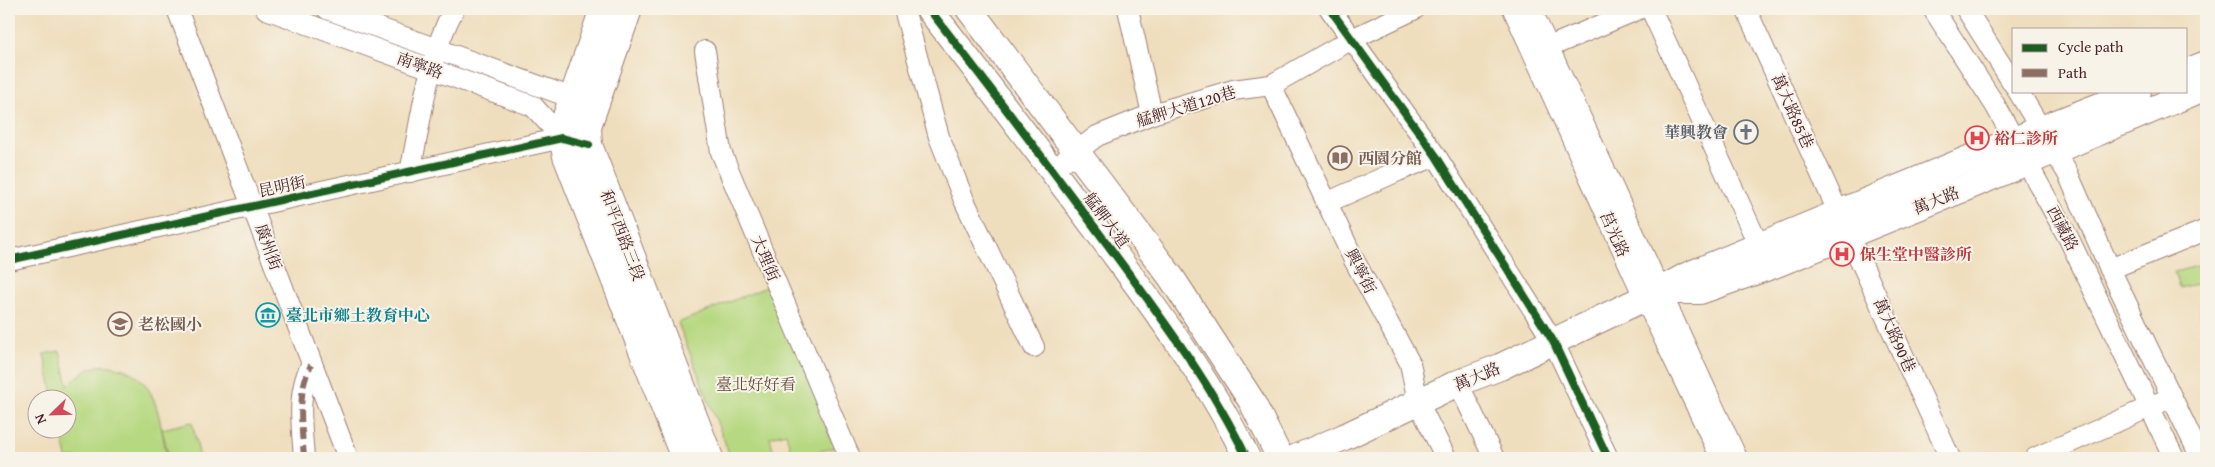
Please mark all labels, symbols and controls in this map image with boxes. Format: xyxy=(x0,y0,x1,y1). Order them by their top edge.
legend xyxy=(2012,28,2188,92)
text: Cycle path xyxy=(2058,36,2124,57)
street label: 南寧路 xyxy=(393,46,447,84)
text: Path xyxy=(2058,62,2087,83)
street label: 萬大路85巷 xyxy=(1766,70,1820,152)
street label: 艋舺大道120巷 xyxy=(1133,79,1239,133)
church icon: 華興教會 xyxy=(1733,119,1759,145)
place label: 華興教會 xyxy=(1664,120,1728,144)
hospital icon: 裕仁診所 xyxy=(1964,125,1990,151)
place label: 裕仁診所 xyxy=(1994,126,2058,150)
library icon: 西園分館 xyxy=(1327,145,1353,171)
place label: 西園分館 xyxy=(1358,146,1422,170)
street label: 昆明街 xyxy=(256,169,308,203)
street label: 萬大路 xyxy=(1909,180,1963,220)
street label: 和平西路三段 xyxy=(595,186,651,284)
street label: 艋舺大道 xyxy=(1078,187,1136,253)
street label: 西藏路 xyxy=(2041,201,2085,255)
street label: 莒光路 xyxy=(1594,207,1636,261)
street label: 廣州街 xyxy=(250,220,288,274)
street label: 大理街 xyxy=(746,231,786,285)
hospital icon: 保生堂中醫診所 xyxy=(1829,241,1855,267)
place label: 保生堂中醫診所 xyxy=(1860,242,1972,266)
street label: 興寧街 xyxy=(1339,244,1383,298)
street label: 萬大路90巷 xyxy=(1868,294,1922,376)
museum icon: 臺北市鄉土教育中心 xyxy=(255,302,281,328)
place label: 臺北市鄉土教育中心 xyxy=(286,303,430,327)
school or university icon: 老松國小 xyxy=(107,311,133,337)
place label: 老松國小 xyxy=(138,312,202,336)
street label: 萬大路 xyxy=(1450,356,1504,396)
park label: 臺北好好看 xyxy=(716,372,796,396)
north arrow xyxy=(28,390,78,440)
text: N xyxy=(29,410,51,427)

